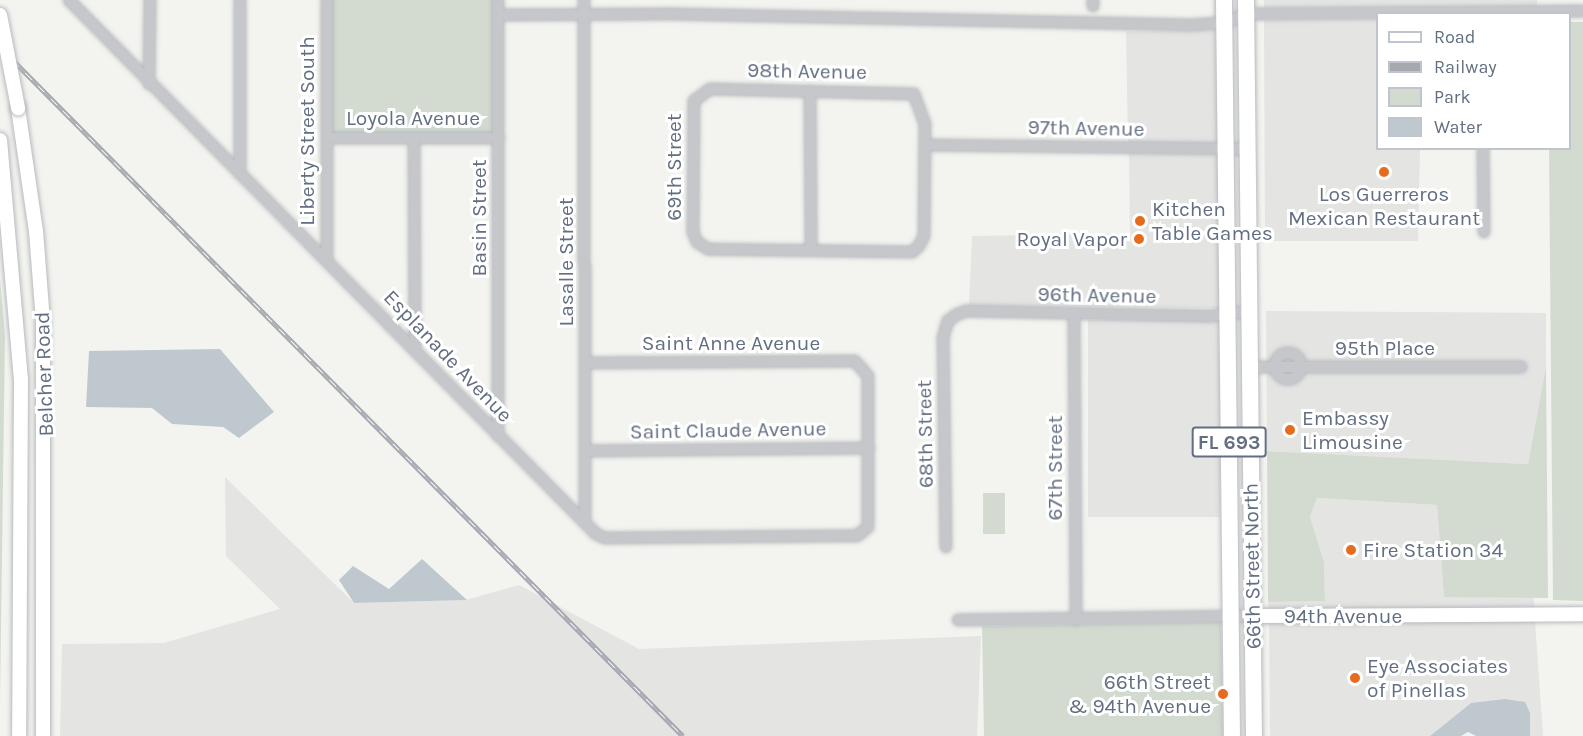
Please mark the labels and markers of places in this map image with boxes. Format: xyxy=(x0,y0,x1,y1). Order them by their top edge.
marker: Los Guerreros Mexican Restaurant xyxy=(1377,165,1391,179)
place label: Los Guerreros Mexican Restaurant xyxy=(1288,181,1480,231)
place label: Kitchen Table Games xyxy=(1152,196,1273,246)
marker: Kitchen Table Games xyxy=(1133,214,1147,228)
place label: Royal Vapor xyxy=(1016,226,1127,252)
marker: Royal Vapor xyxy=(1132,232,1146,246)
place label: Embassy Limousine xyxy=(1302,405,1403,455)
marker: Embassy Limousine xyxy=(1283,423,1297,437)
place label: Fire Station 34 xyxy=(1363,537,1503,563)
marker: Fire Station 34 xyxy=(1344,543,1358,557)
place label: Eye Associates of Pinellas xyxy=(1367,653,1508,703)
place label: 66th Street & 94th Avenue xyxy=(1068,669,1211,719)
marker: Eye Associates of Pinellas xyxy=(1348,671,1362,685)
marker: 66th Street & 94th Avenue xyxy=(1216,687,1230,701)

